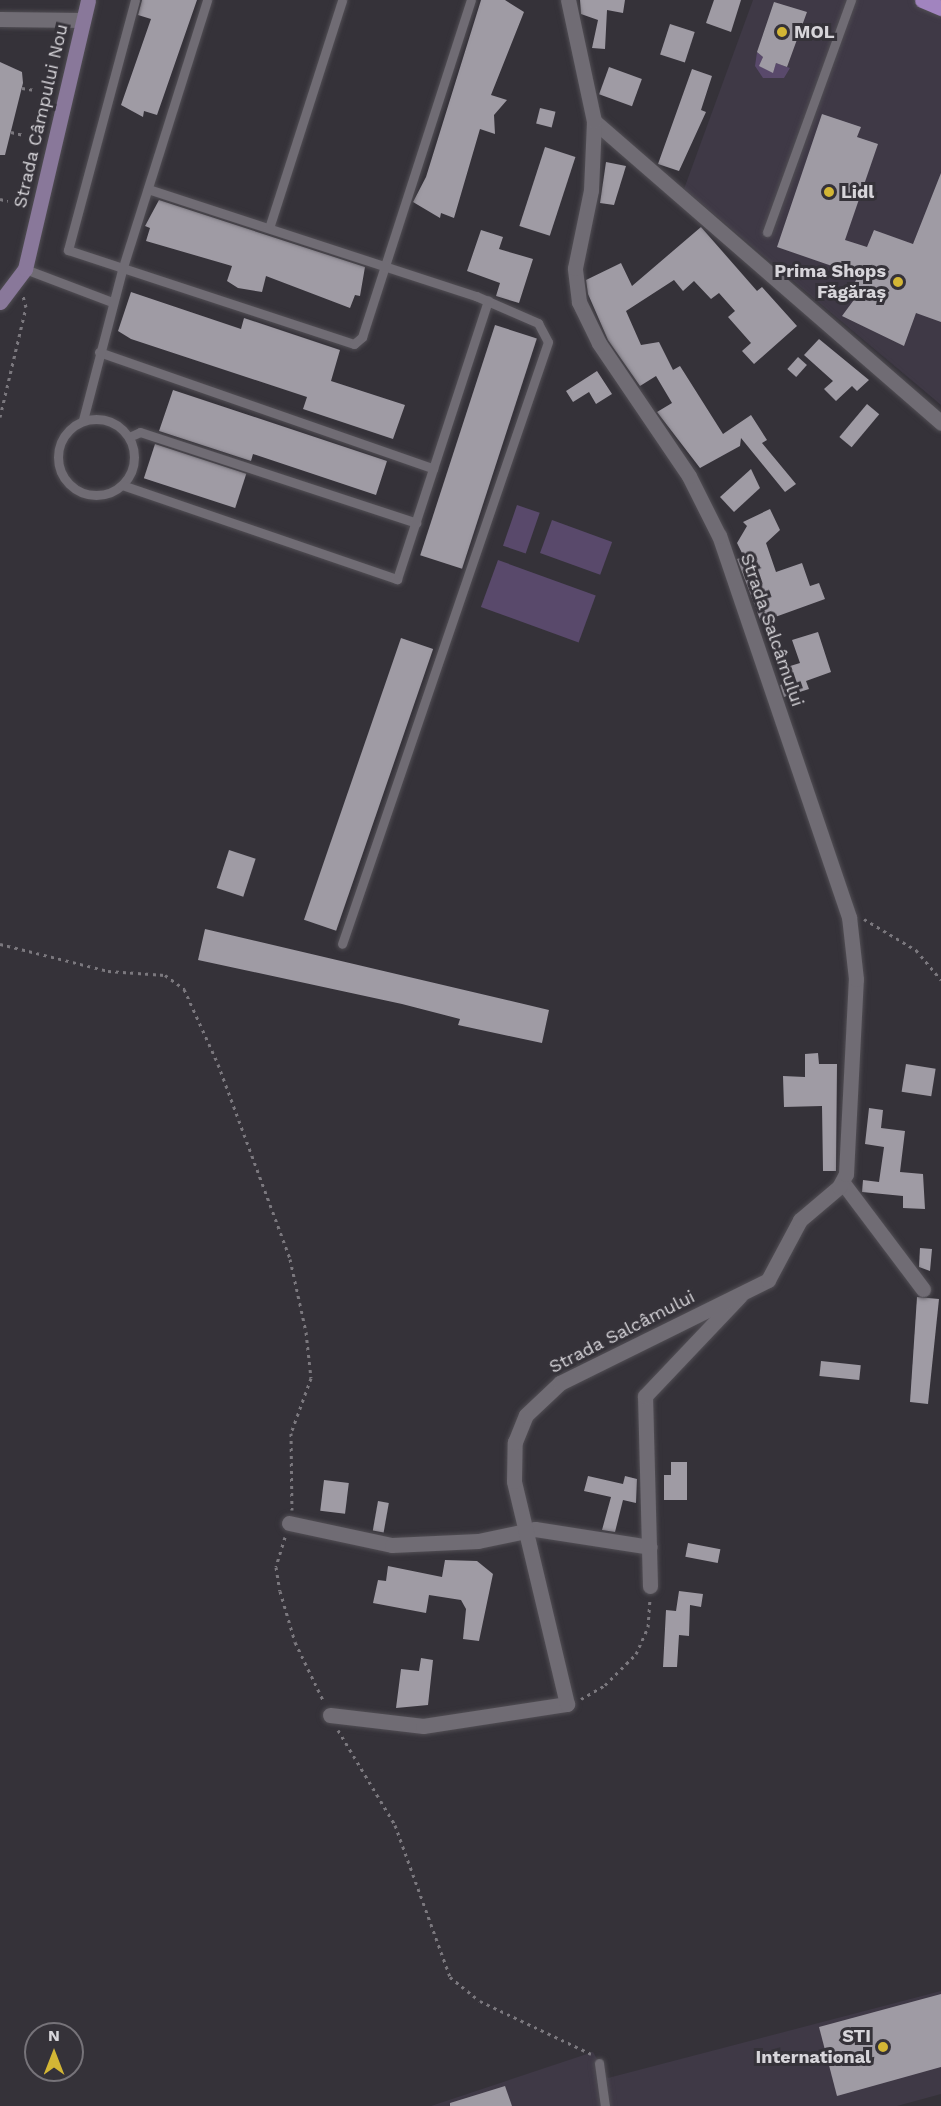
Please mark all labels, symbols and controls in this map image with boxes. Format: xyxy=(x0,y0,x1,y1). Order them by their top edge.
place label: MOL xyxy=(794,21,834,43)
street label: Strada Câmpului Nou xyxy=(9,22,73,210)
marker: MOL xyxy=(775,25,789,39)
place label: Lidl xyxy=(841,181,874,203)
marker: Lidl xyxy=(822,185,836,199)
place label: Prima Shops Făgăraș xyxy=(774,261,886,304)
marker: Prima Shops Făgăraș xyxy=(891,275,905,289)
street label: Strada Salcâmului xyxy=(736,550,808,710)
street label: Strada Salcâmului xyxy=(545,1286,699,1378)
north arrow xyxy=(24,2022,84,2082)
text: N xyxy=(48,2026,60,2045)
place label: STI International xyxy=(756,2026,871,2068)
marker: STI International xyxy=(876,2040,890,2054)

